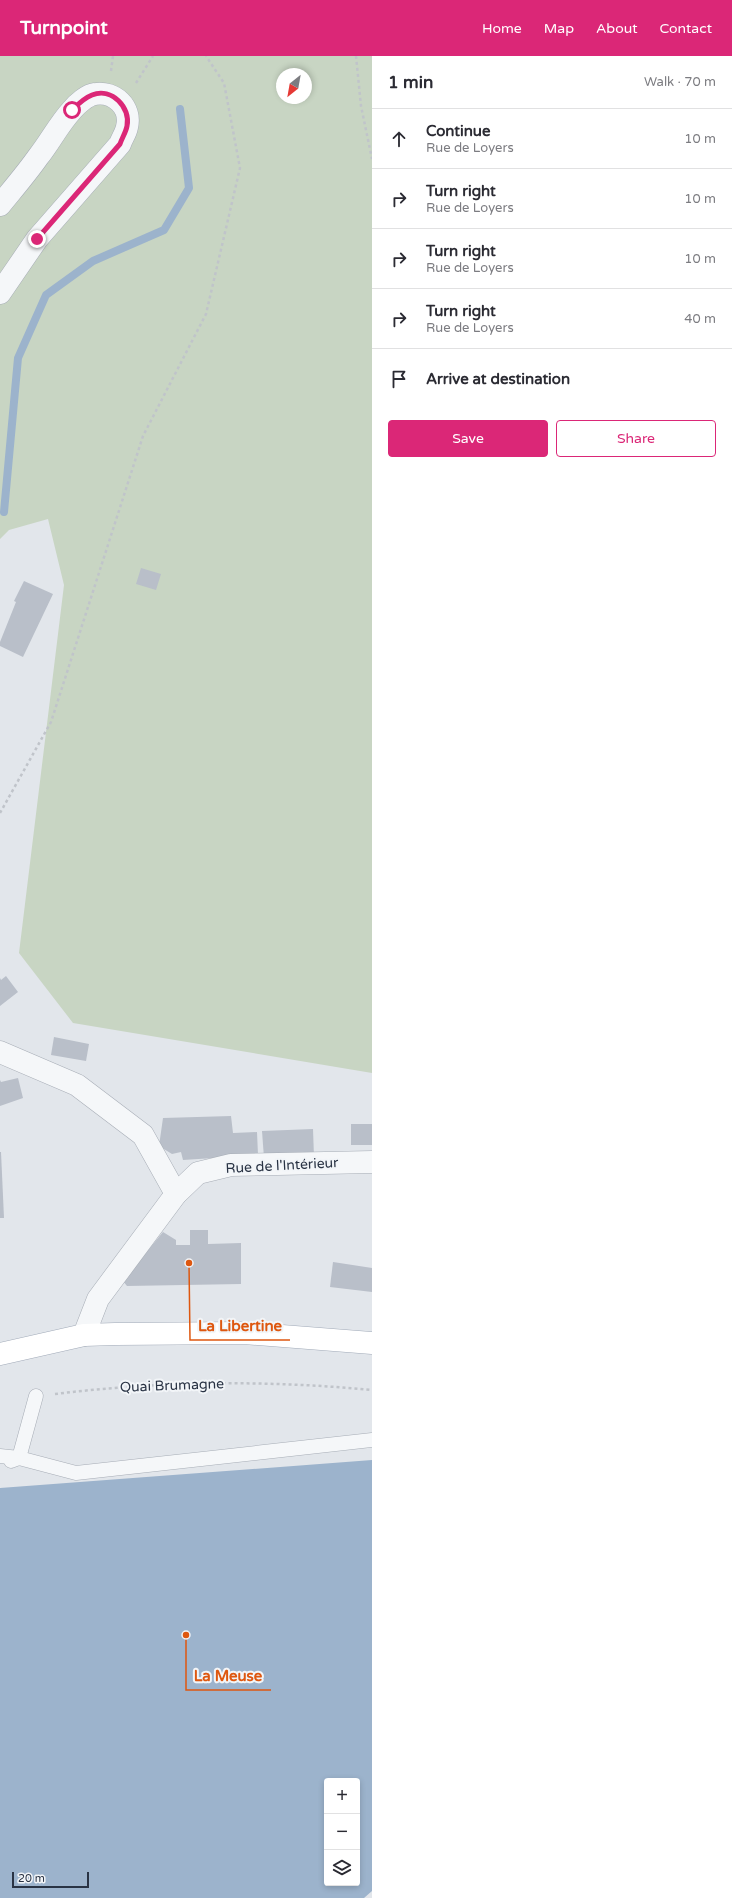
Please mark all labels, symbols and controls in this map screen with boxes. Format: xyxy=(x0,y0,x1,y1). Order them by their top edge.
text: Turnpoint xyxy=(20,17,108,39)
text: Home xyxy=(482,20,522,37)
text: Map xyxy=(544,20,574,37)
text: About xyxy=(596,20,638,37)
text: Contact xyxy=(660,20,712,37)
north arrow xyxy=(276,68,312,104)
text: 1 min xyxy=(388,72,433,93)
text: Walk · 70 m xyxy=(644,74,716,90)
route start xyxy=(63,101,81,119)
text: Continue xyxy=(426,122,490,140)
icon: ahead xyxy=(388,128,410,150)
text: 10 m xyxy=(684,131,716,147)
text: Rue de Loyers xyxy=(426,140,514,156)
text: Turn right xyxy=(426,182,496,200)
icon: right xyxy=(388,188,410,210)
text: 10 m xyxy=(684,191,716,207)
text: Rue de Loyers xyxy=(426,200,514,216)
route end xyxy=(28,230,46,248)
text: Turn right xyxy=(426,242,496,260)
icon: right xyxy=(388,248,410,270)
text: 10 m xyxy=(684,251,716,267)
text: Rue de Loyers xyxy=(426,260,514,276)
text: Turn right xyxy=(426,302,496,320)
icon: right xyxy=(388,308,410,330)
text: 40 m xyxy=(684,311,716,327)
text: Rue de Loyers xyxy=(426,320,514,336)
icon: arrive xyxy=(388,368,410,390)
text: Arrive at destination xyxy=(426,370,570,388)
button: Save xyxy=(388,420,548,457)
button: Share xyxy=(556,420,716,457)
street label: Rue de l'Intérieur xyxy=(225,1154,340,1177)
callout: La Libertine xyxy=(190,1313,290,1340)
text: La Libertine xyxy=(198,1317,283,1335)
street label: Quai Brumagne xyxy=(120,1375,224,1396)
callout: La Meuse xyxy=(186,1663,271,1690)
text: La Meuse xyxy=(194,1667,263,1685)
map controls xyxy=(324,1778,360,1886)
button: + xyxy=(324,1778,360,1814)
button: − xyxy=(324,1814,360,1850)
button: layers xyxy=(324,1850,360,1886)
scale bar xyxy=(12,1870,89,1889)
text: 20 m xyxy=(18,1872,45,1885)

